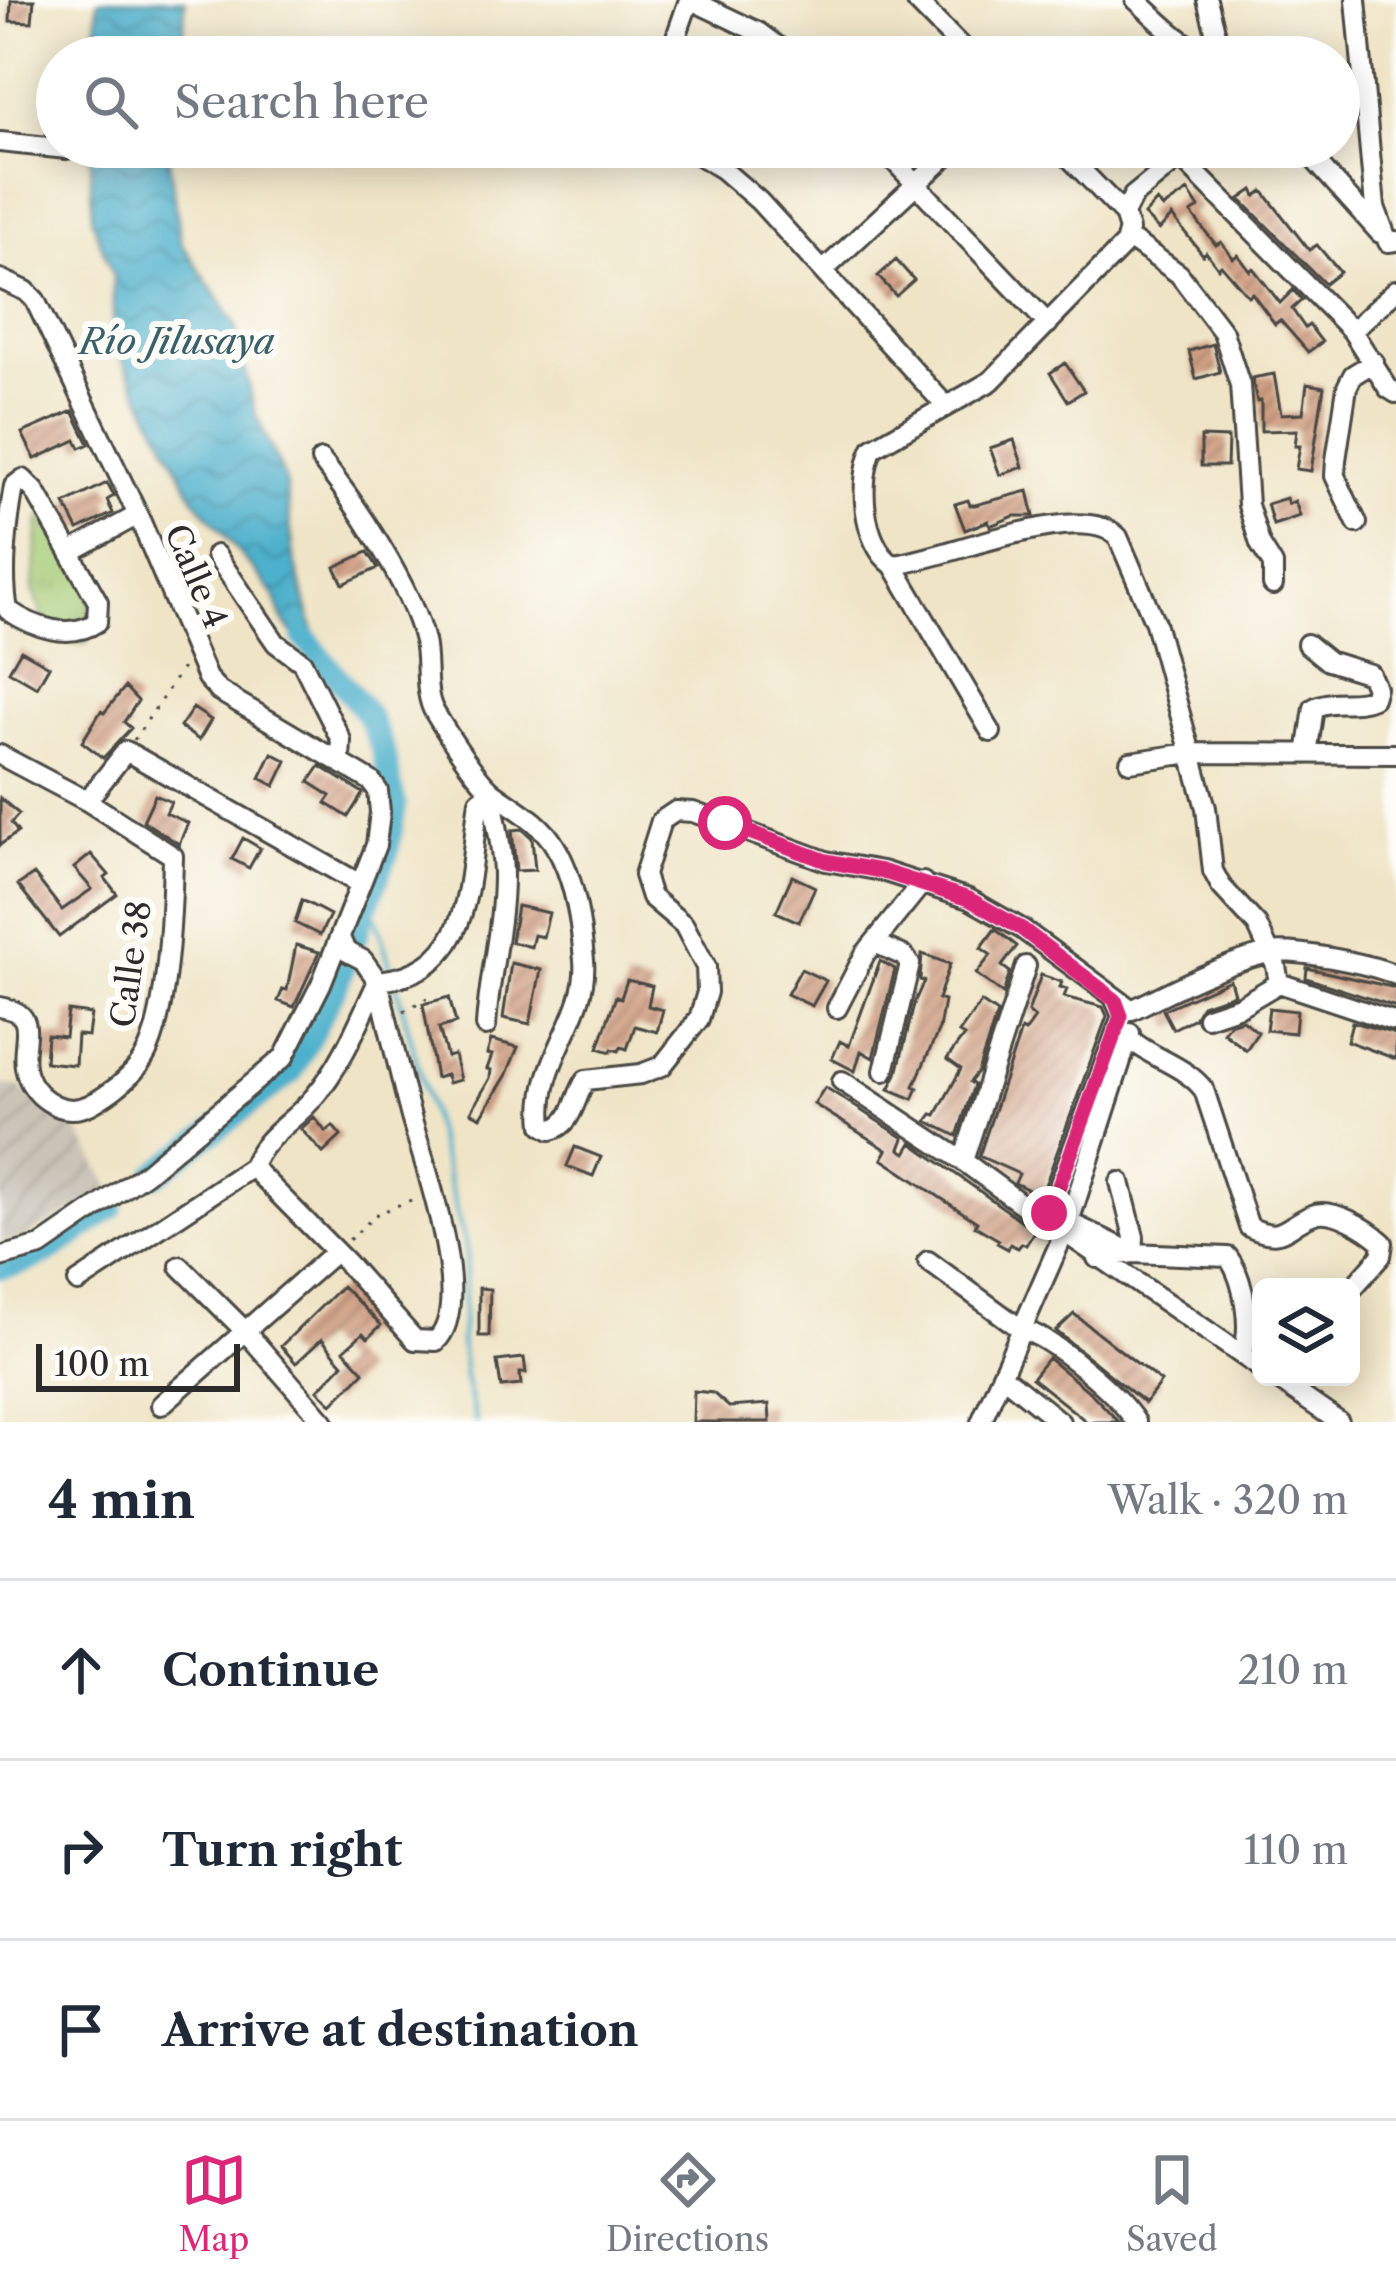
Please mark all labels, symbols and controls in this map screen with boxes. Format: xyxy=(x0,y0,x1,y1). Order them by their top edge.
search box xyxy=(36,36,1360,168)
icon: search xyxy=(78,69,144,135)
text: Search here xyxy=(174,74,429,130)
water label: Río Jilusaya xyxy=(76,319,275,363)
street label: Calle 4 xyxy=(156,518,236,634)
route start xyxy=(698,796,752,850)
street label: Calle 38 xyxy=(102,898,160,1030)
route end xyxy=(1022,1186,1076,1240)
map controls xyxy=(1252,1278,1360,1386)
button: layers xyxy=(1252,1278,1360,1386)
scale bar xyxy=(36,1338,240,1391)
text: 100 m xyxy=(54,1344,149,1385)
text: 4 min xyxy=(48,1469,195,1531)
text: Walk · 320 m xyxy=(1108,1476,1348,1524)
icon: ahead xyxy=(48,1637,114,1703)
text: Continue xyxy=(162,1642,379,1698)
text: 210 m xyxy=(1238,1646,1348,1694)
icon: right xyxy=(48,1817,114,1883)
text: Turn right xyxy=(162,1822,402,1878)
text: 110 m xyxy=(1244,1826,1348,1874)
icon: arrive xyxy=(48,1997,114,2063)
text: Arrive at destination xyxy=(162,2002,639,2058)
tab: Map xyxy=(178,2147,249,2260)
tab: Directions xyxy=(606,2147,769,2260)
tab: Saved xyxy=(1126,2147,1218,2260)

